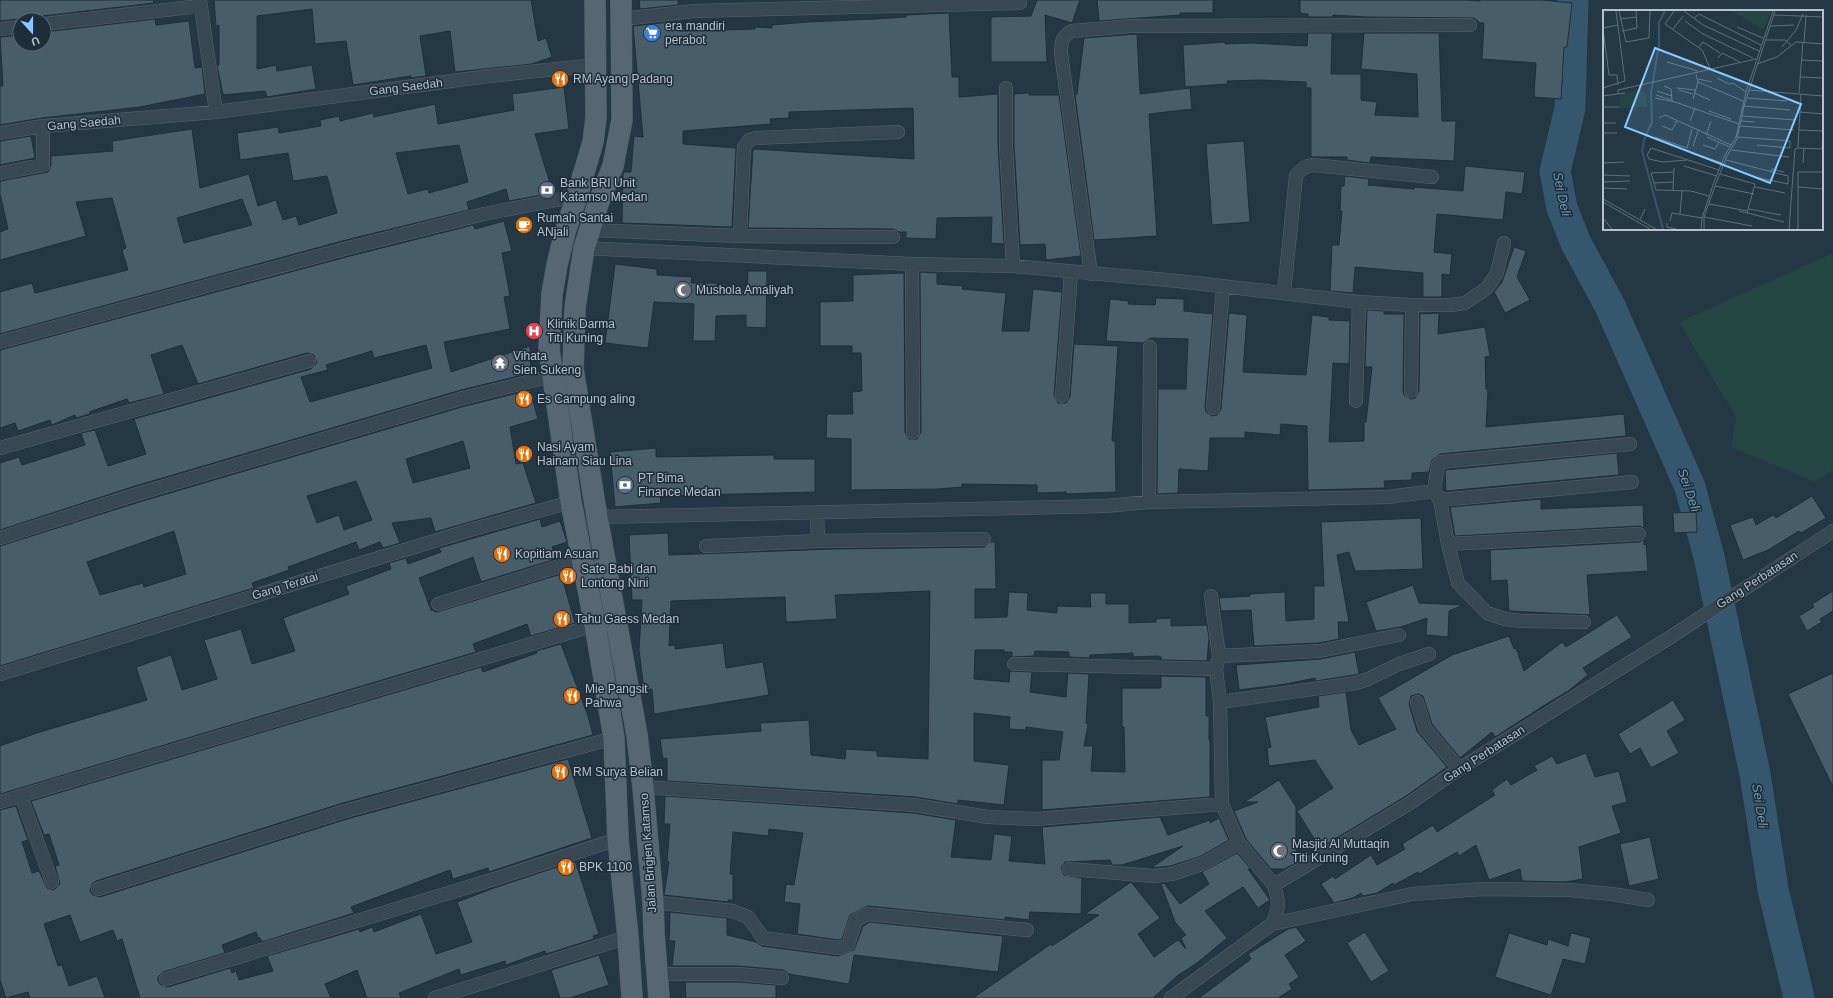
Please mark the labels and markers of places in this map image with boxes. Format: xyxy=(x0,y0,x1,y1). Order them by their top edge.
place label: era mandiri perabot xyxy=(665,19,725,47)
supermarket icon: era mandiri perabot xyxy=(642,23,662,43)
restaurant icon: RM Ayang Padang xyxy=(550,69,570,89)
place label: RM Ayang Padang xyxy=(573,72,673,86)
place label: Bank BRI Unit Katamso Medan xyxy=(560,176,647,204)
bank icon: Bank BRI Unit Katamso Medan xyxy=(537,180,557,200)
place label: Rumah Santai ANjali xyxy=(537,211,613,239)
cafe icon: Rumah Santai ANjali xyxy=(514,215,534,235)
mosque icon: Mushola Amaliyah xyxy=(673,280,693,300)
place label: Mushola Amaliyah xyxy=(696,283,793,297)
place label: Klinik Darma Titi Kuning xyxy=(547,317,615,345)
hospital icon: Klinik Darma Titi Kuning xyxy=(524,321,544,341)
place label: Vihata Sien Sukeng xyxy=(513,349,581,377)
temple icon: Vihata Sien Sukeng xyxy=(490,353,510,373)
restaurant icon: Es Campung aling xyxy=(514,389,534,409)
place label: Es Campung aling xyxy=(537,392,635,406)
place label: Nasi Ayam Hainam Siau Lina xyxy=(537,440,632,468)
restaurant icon: Nasi Ayam Hainam Siau Lina xyxy=(514,444,534,464)
place label: PT Bima Finance Medan xyxy=(638,471,721,499)
bank icon: PT Bima Finance Medan xyxy=(615,475,635,495)
restaurant icon: Kopitiam Asuan xyxy=(492,544,512,564)
place label: Kopitiam Asuan xyxy=(515,547,598,561)
place label: Sate Babi dan Lontong Nini xyxy=(581,562,656,590)
restaurant icon: Sate Babi dan Lontong Nini xyxy=(558,566,578,586)
restaurant icon: Tahu Gaess Medan xyxy=(552,609,572,629)
place label: Tahu Gaess Medan xyxy=(575,612,679,626)
place label: Mie Pangsit Pahwa xyxy=(585,682,648,710)
restaurant icon: Mie Pangsit Pahwa xyxy=(562,686,582,706)
restaurant icon: RM Surya Belian xyxy=(550,762,570,782)
place label: RM Surya Belian xyxy=(573,765,663,779)
place label: Masjid Al Muttaqin Titi Kuning xyxy=(1292,837,1389,865)
mosque icon: Masjid Al Muttaqin Titi Kuning xyxy=(1269,841,1289,861)
restaurant icon: BPK 1100 xyxy=(556,857,576,877)
place label: BPK 1100 xyxy=(579,860,632,874)

